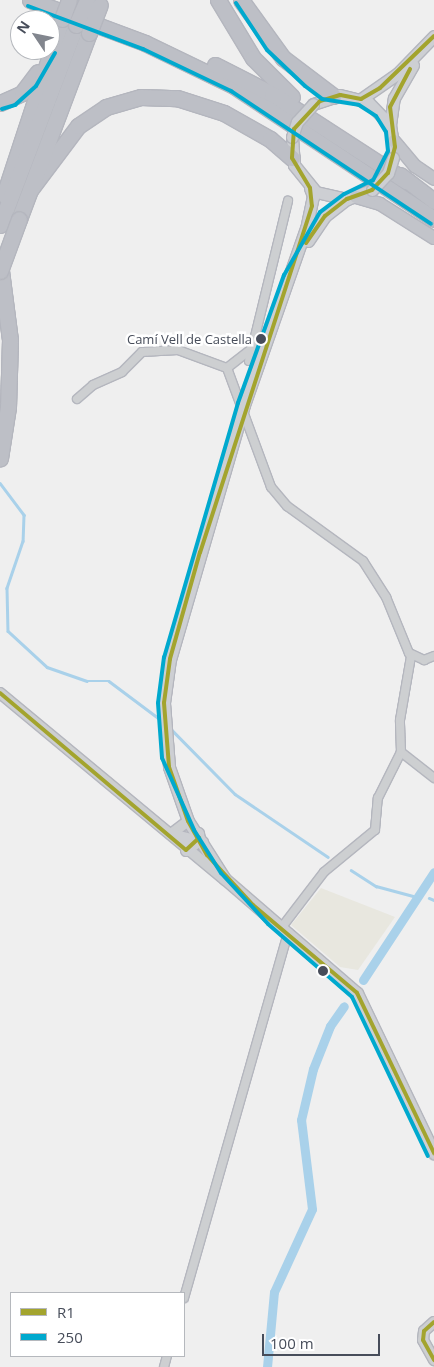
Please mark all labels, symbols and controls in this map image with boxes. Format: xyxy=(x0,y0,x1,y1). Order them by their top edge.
north arrow xyxy=(10,10,60,60)
text: N xyxy=(12,17,34,37)
place label: Camí Vell de Castella xyxy=(127,331,252,347)
marker: Camí Vell de Castella xyxy=(256,334,266,344)
unlabelled marker xyxy=(318,966,328,976)
legend xyxy=(10,1292,185,1357)
text: R1 xyxy=(57,1302,75,1322)
scale bar xyxy=(264,1324,382,1356)
text: 250 xyxy=(57,1327,83,1347)
text: 100 m xyxy=(270,1333,314,1353)

